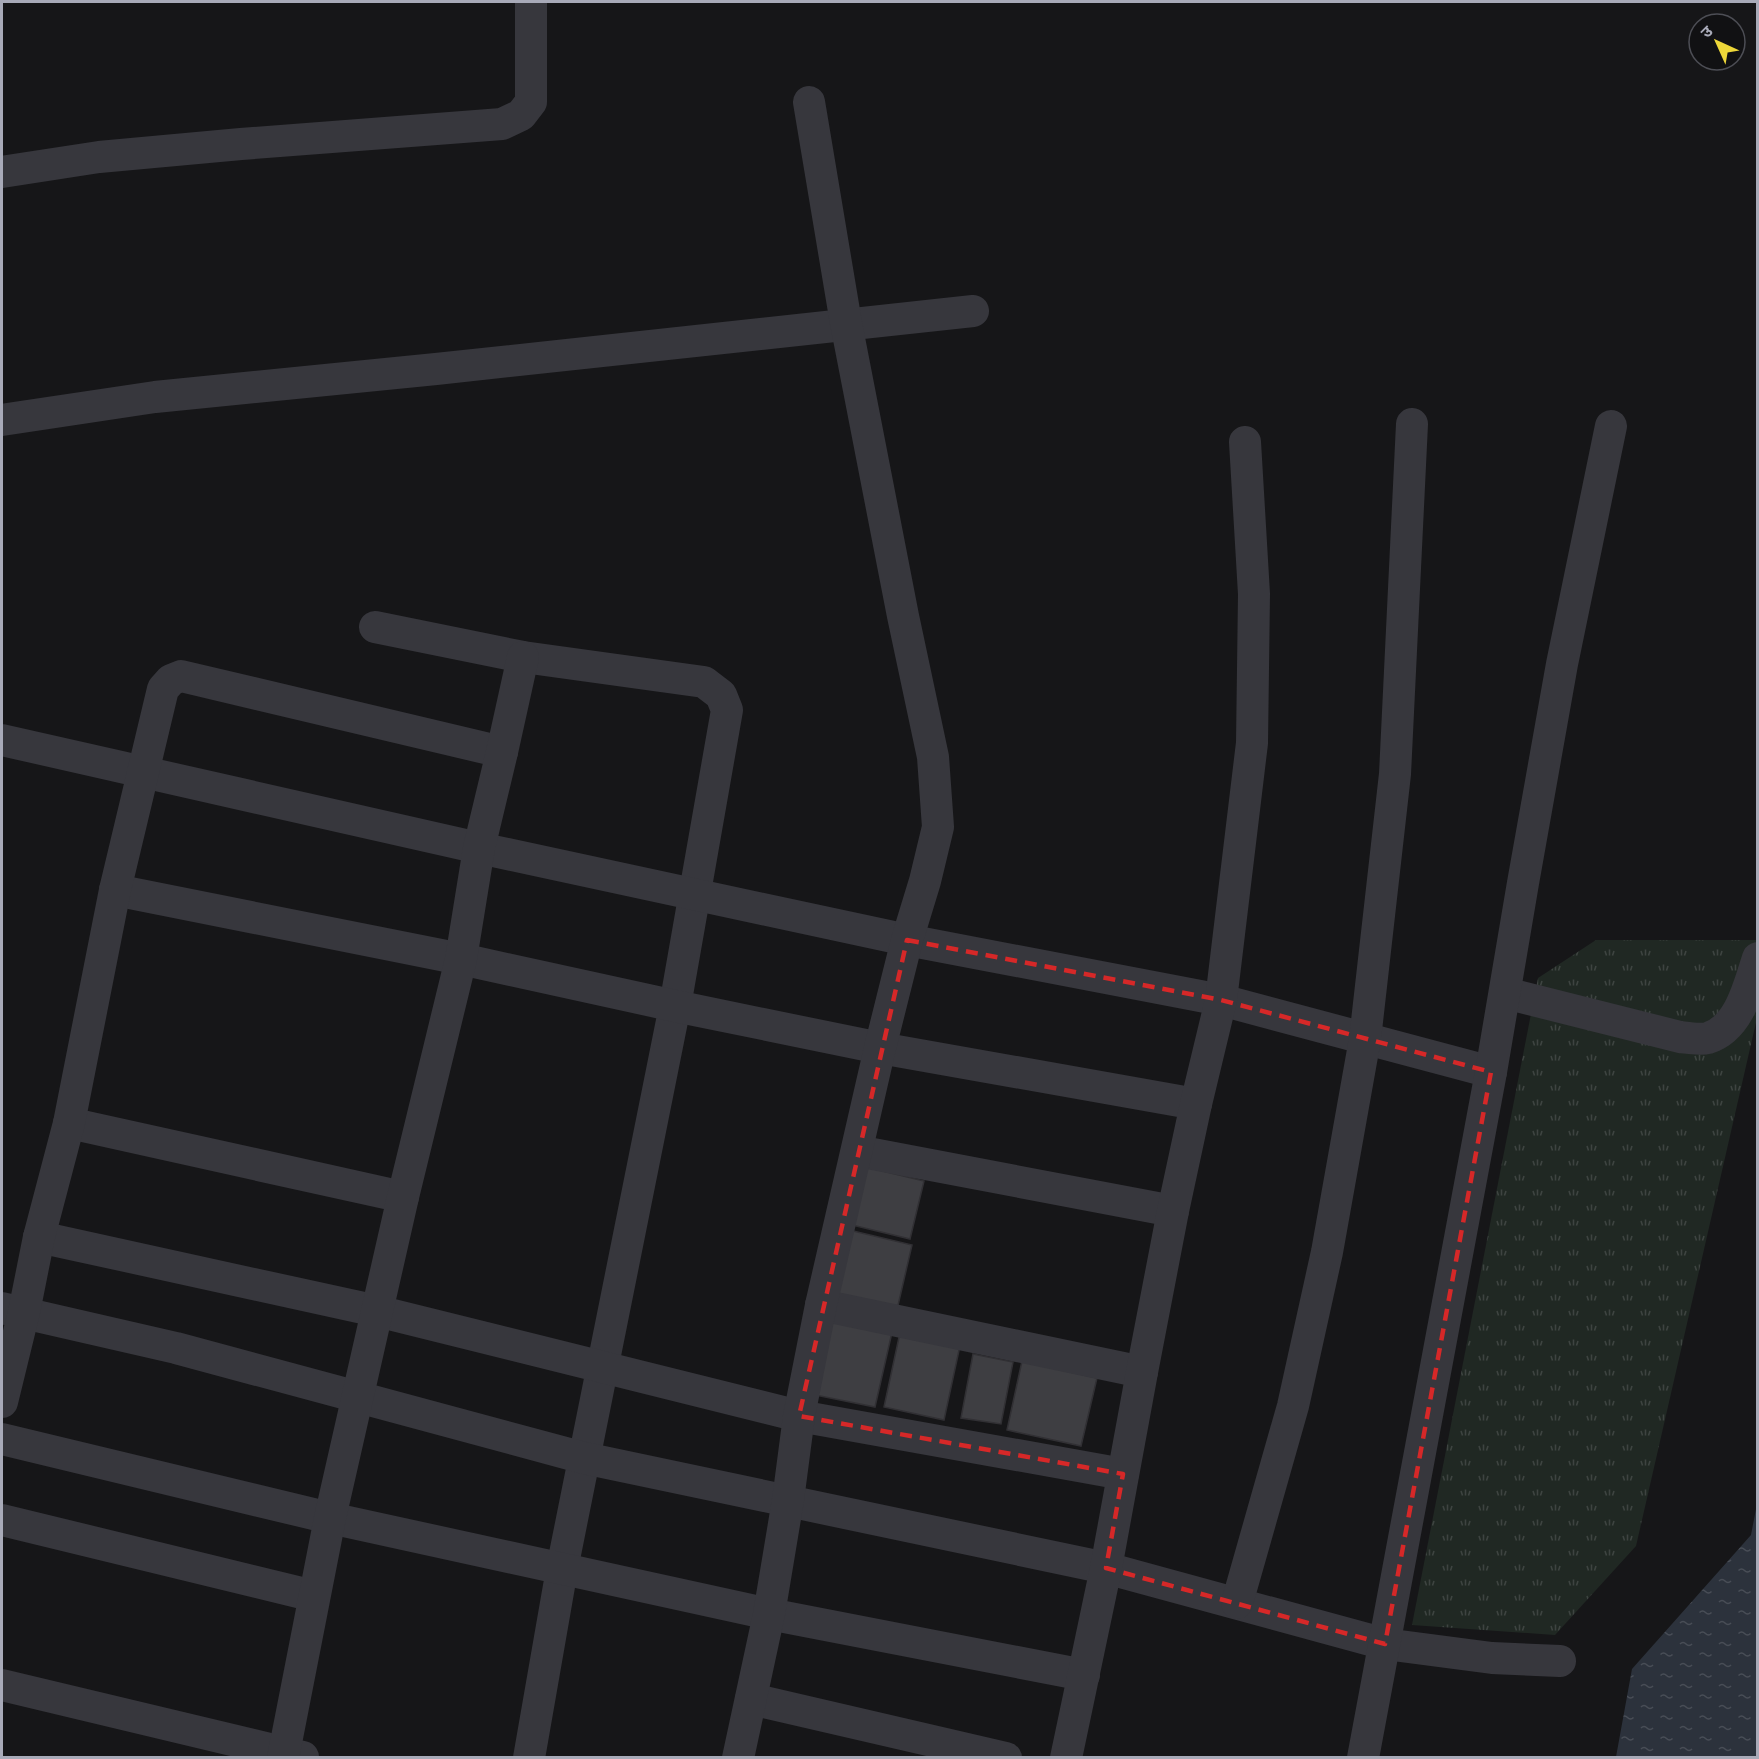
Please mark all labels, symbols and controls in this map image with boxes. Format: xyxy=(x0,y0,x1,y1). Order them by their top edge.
north arrow xyxy=(1687,12,1747,72)
text: उ xyxy=(1697,21,1717,42)

